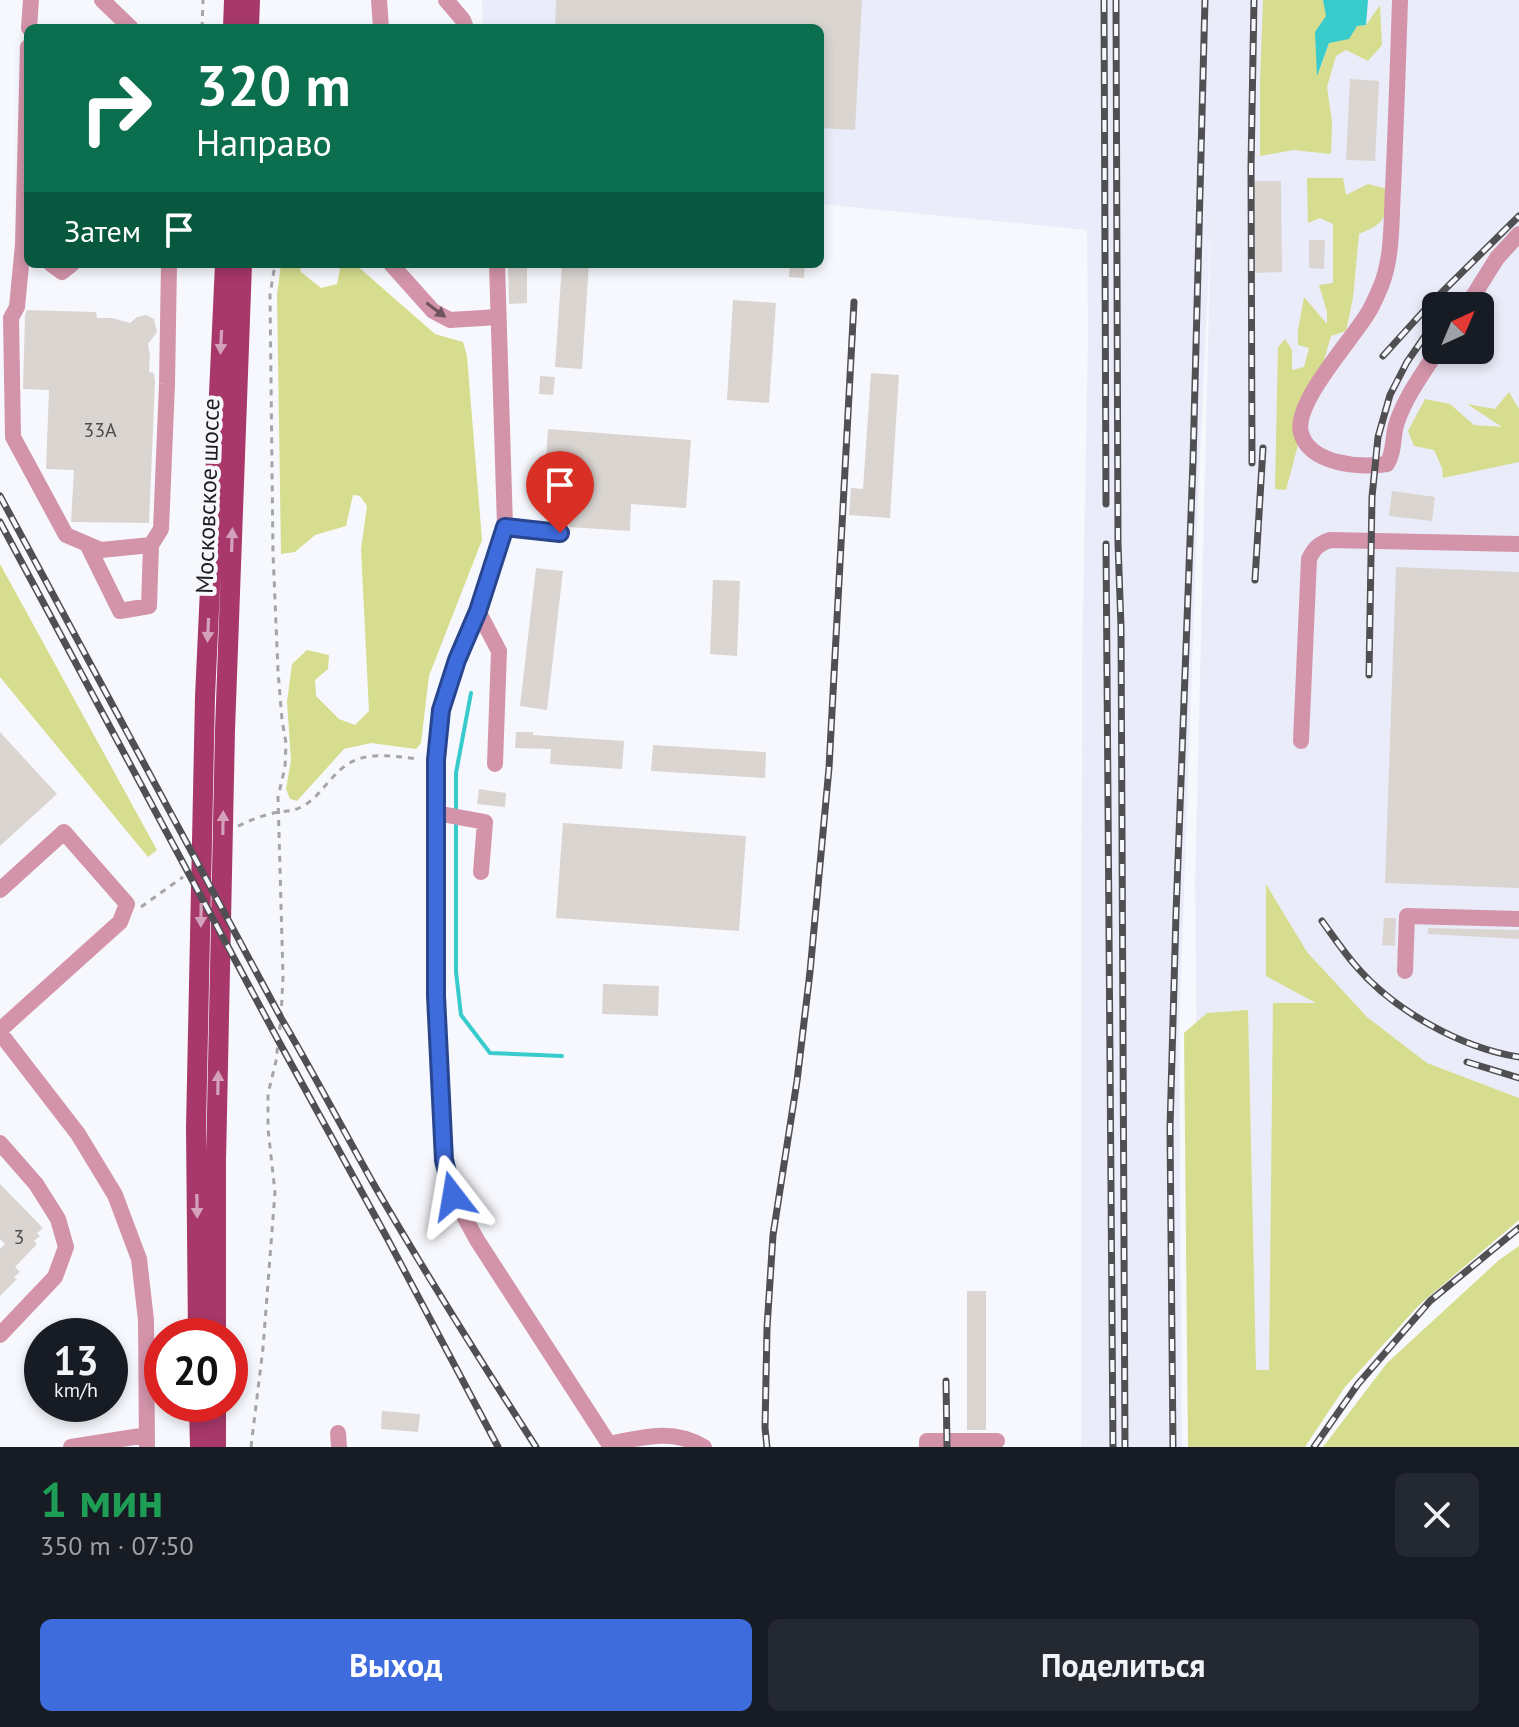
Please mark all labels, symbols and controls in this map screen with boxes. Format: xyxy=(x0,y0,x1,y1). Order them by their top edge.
text: 320 m xyxy=(196,49,351,121)
icon: right xyxy=(64,56,168,160)
text: Направо xyxy=(196,119,332,166)
icon: arrive xyxy=(157,208,201,252)
text: Затем xyxy=(64,211,141,250)
north arrow xyxy=(1422,292,1494,364)
map controls xyxy=(1422,292,1494,364)
one-way arrow xyxy=(425,302,447,318)
one-way arrow xyxy=(215,330,228,355)
street label: Московское шоссе xyxy=(189,398,226,594)
house number: 33А xyxy=(83,417,117,443)
pin xyxy=(526,451,594,533)
icon: arrive xyxy=(538,463,582,507)
one-way arrow xyxy=(225,527,238,552)
one-way arrow xyxy=(202,618,215,643)
one-way arrow xyxy=(217,810,229,835)
one-way arrow xyxy=(194,903,207,928)
one-way arrow xyxy=(212,1070,224,1095)
position arrow xyxy=(411,1154,495,1238)
one-way arrow xyxy=(191,1194,203,1219)
house number: 3 xyxy=(14,1224,24,1250)
speed limit sign: 20 xyxy=(144,1318,248,1422)
text: 13 xyxy=(53,1334,99,1386)
text: km/h xyxy=(54,1377,98,1403)
text: 1 мин xyxy=(40,1468,163,1530)
button: close xyxy=(1395,1473,1479,1557)
text: 350 m · 07:50 xyxy=(40,1529,194,1562)
button: Выход xyxy=(40,1619,752,1711)
button: Поделиться xyxy=(768,1619,1479,1711)

